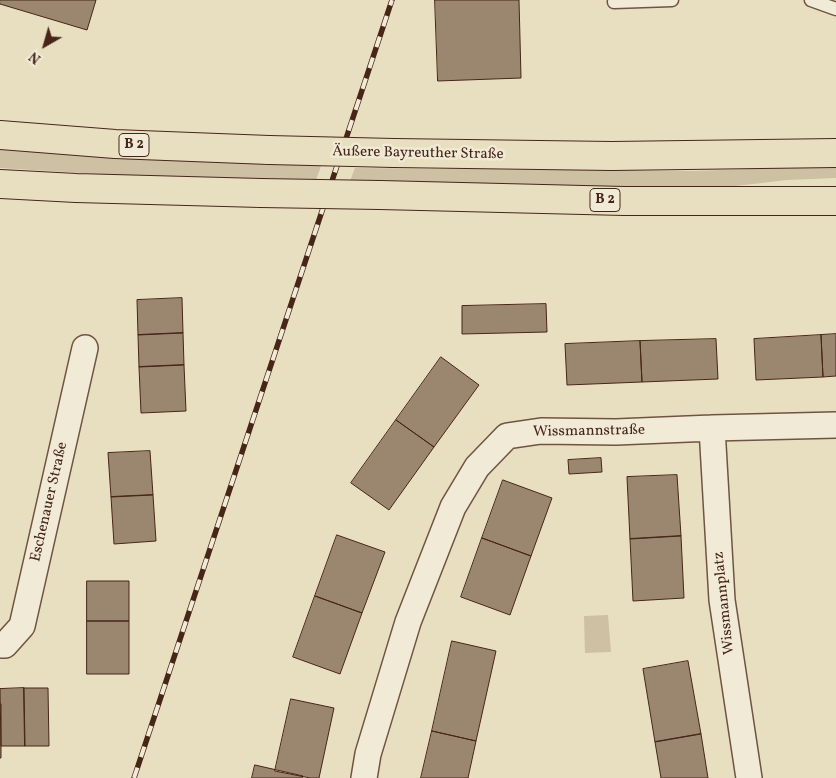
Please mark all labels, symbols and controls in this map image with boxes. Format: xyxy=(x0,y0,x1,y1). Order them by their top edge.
north arrow xyxy=(20,20,70,70)
text: N xyxy=(26,47,45,68)
road number: B 2 xyxy=(119,134,149,156)
street label: Äußere Bayreuther Straße xyxy=(332,144,504,164)
road number: B 2 xyxy=(590,188,620,212)
street label: Wissmannstraße xyxy=(533,422,645,442)
street label: Eschenauer Straße xyxy=(27,440,73,564)
street label: Wissmannplatz xyxy=(711,551,739,655)

